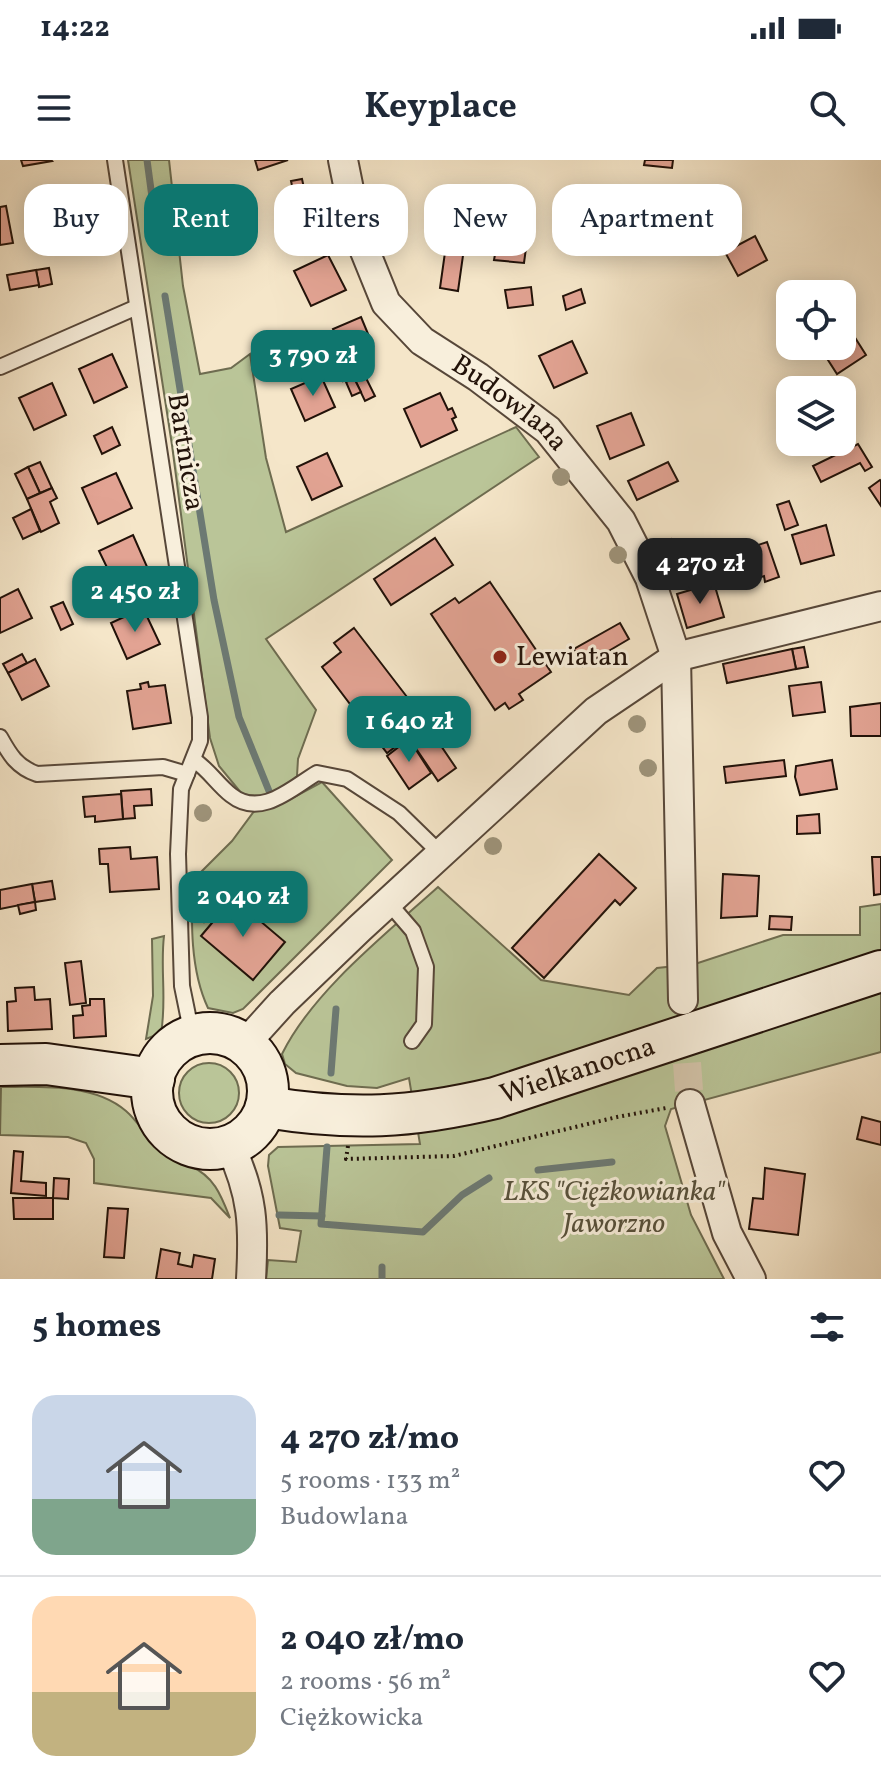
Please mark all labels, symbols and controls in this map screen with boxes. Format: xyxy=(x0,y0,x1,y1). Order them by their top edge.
text: 14:22 xyxy=(40,7,110,49)
text: Keyplace xyxy=(364,83,517,133)
icon: menu xyxy=(32,86,76,130)
icon: search xyxy=(805,86,849,130)
chip: Buy xyxy=(24,184,128,256)
chip: Rent xyxy=(144,184,258,256)
chip: Filters xyxy=(274,184,408,256)
chip: New xyxy=(424,184,536,256)
chip: Apartment xyxy=(552,184,742,256)
map controls xyxy=(776,280,856,456)
button: locate xyxy=(776,280,856,360)
pin: 3 790 zł xyxy=(230,330,396,398)
text: 3 790 zł xyxy=(269,338,357,374)
street label: Budowlana xyxy=(444,345,577,460)
button: layers xyxy=(776,376,856,456)
street label: Bartnicza xyxy=(156,390,214,514)
pin: 4 270 zł xyxy=(617,538,783,606)
text: 4 270 zł xyxy=(655,546,745,582)
pin: 2 450 zł xyxy=(52,566,218,634)
text: 2 450 zł xyxy=(90,574,180,610)
place label: Lewiatan xyxy=(516,638,629,677)
marker: Lewiatan xyxy=(491,648,509,666)
pin: 1 640 zł xyxy=(326,696,492,764)
text: 1 640 zł xyxy=(365,704,453,740)
pin: 2 040 zł xyxy=(160,871,326,939)
text: 2 040 zł xyxy=(197,879,289,915)
street label: Wielkanocna xyxy=(495,1027,660,1115)
park label: LKS "Ciężkowianka" Jaworzno xyxy=(503,1173,726,1244)
text: 5 homes xyxy=(32,1304,162,1351)
icon: filters xyxy=(805,1305,849,1349)
text: 4 270 zł/mo xyxy=(280,1416,459,1463)
icon: home xyxy=(96,1427,192,1523)
icon: heart xyxy=(805,1453,849,1497)
text: 5 rooms · 133 m² xyxy=(280,1463,460,1499)
text: Budowlana xyxy=(280,1499,408,1535)
text: 2 040 zł/mo xyxy=(280,1617,464,1664)
icon: home xyxy=(96,1628,192,1724)
icon: heart xyxy=(805,1654,849,1698)
text: 2 rooms · 56 m² xyxy=(280,1664,451,1700)
text: Ciężkowicka xyxy=(280,1700,424,1736)

